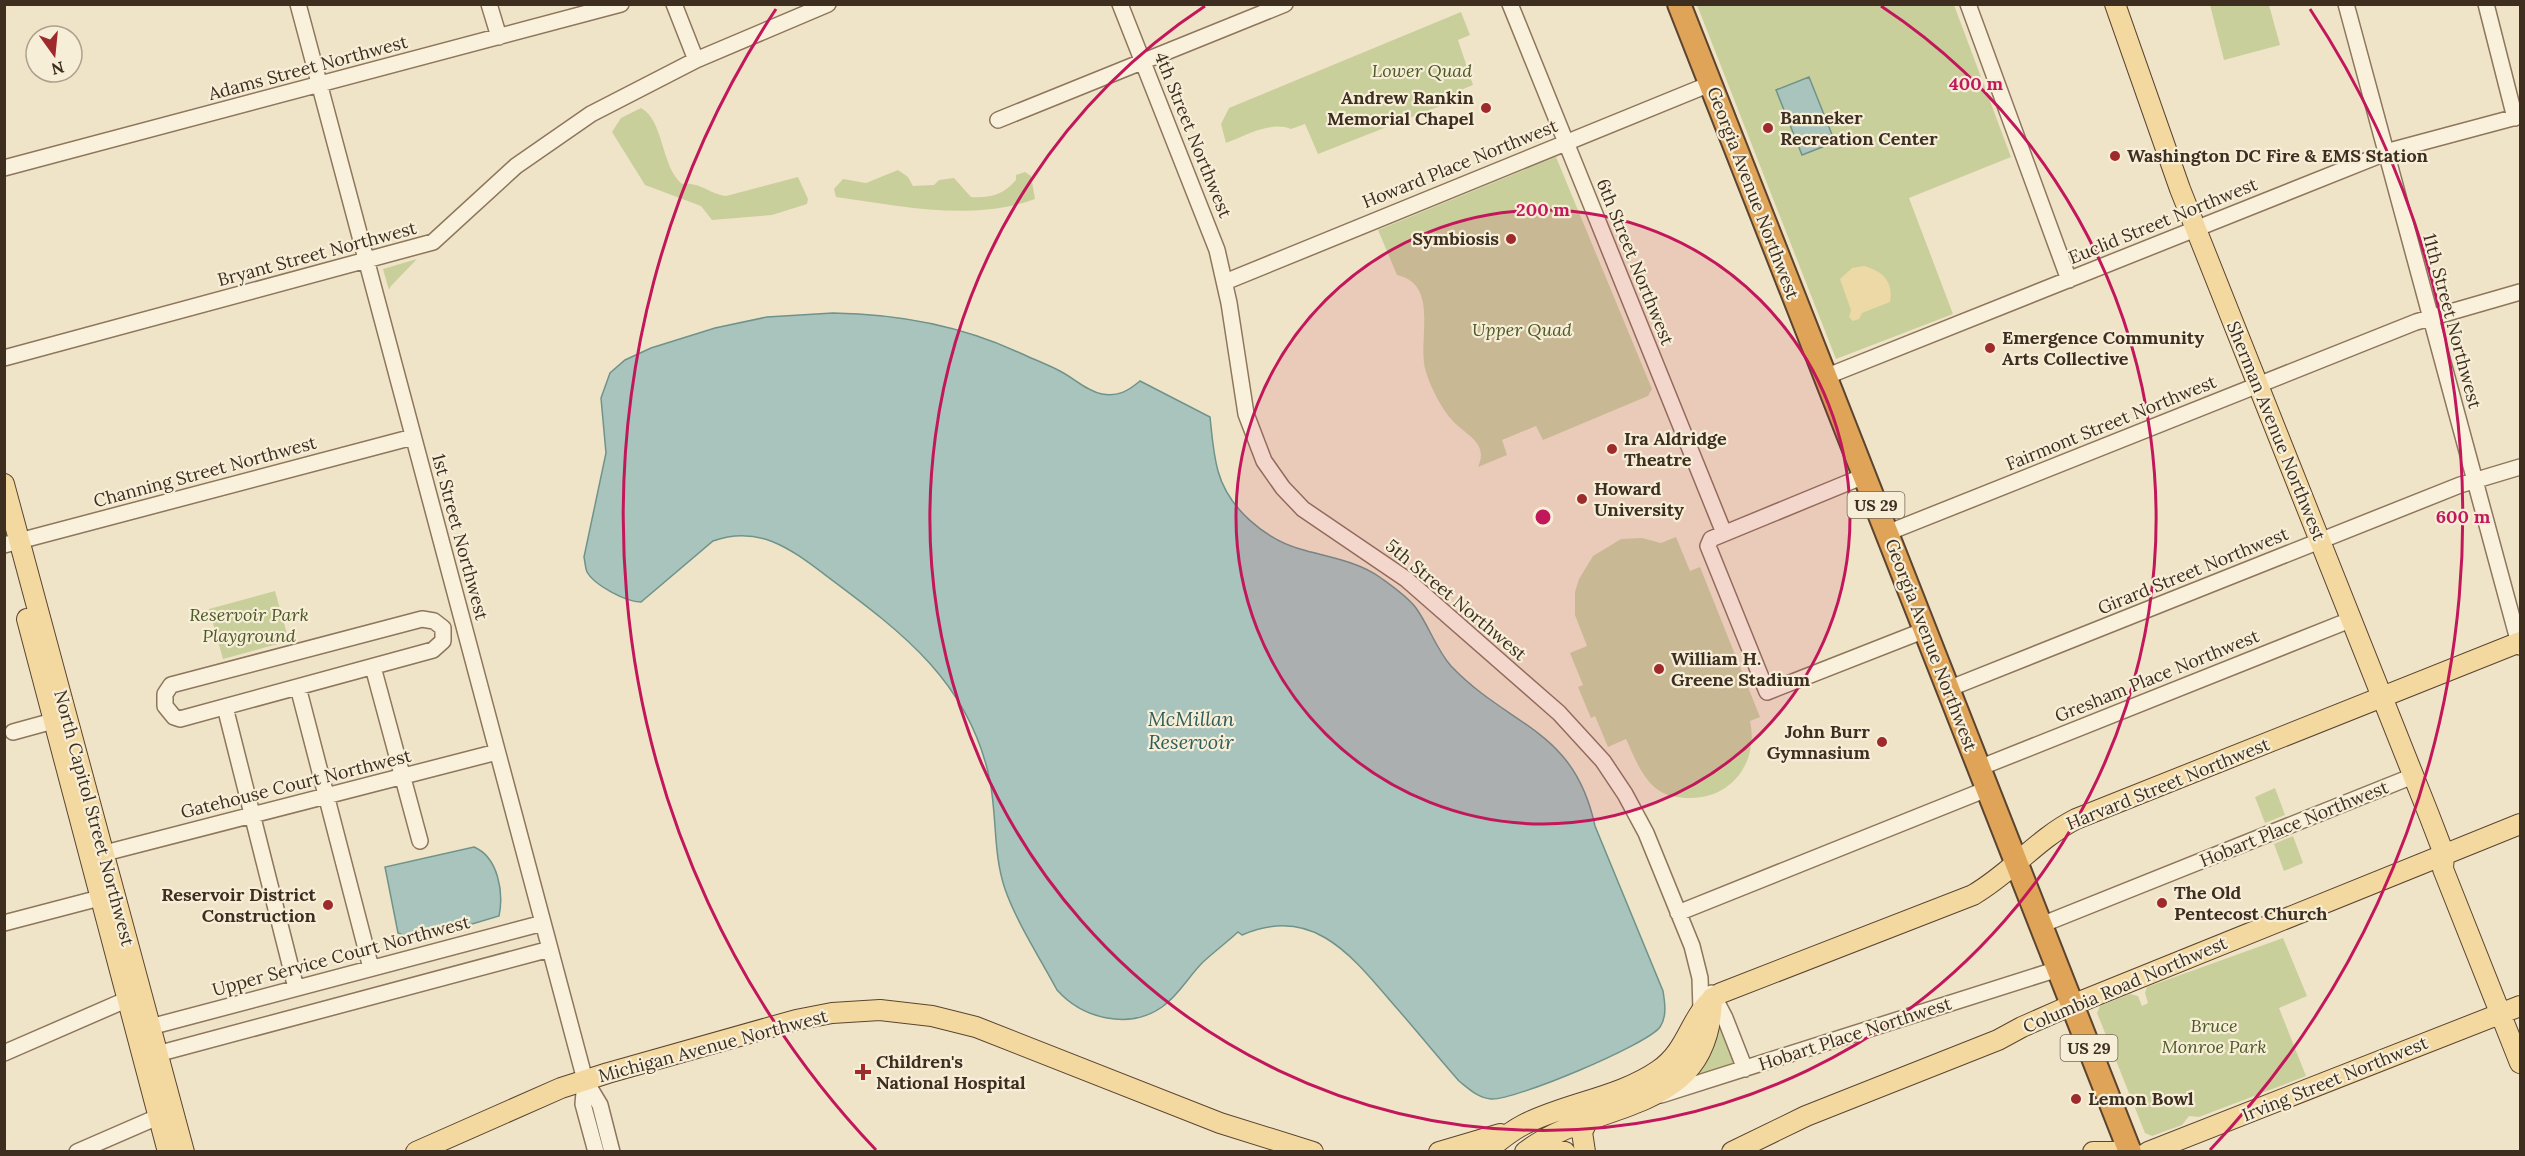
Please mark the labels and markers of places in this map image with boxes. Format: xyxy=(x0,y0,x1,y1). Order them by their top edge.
place label: Andrew Rankin Memorial Chapel xyxy=(1327,86,1475,130)
marker: Andrew Rankin Memorial Chapel xyxy=(1479,101,1493,115)
place label: Banneker Recreation Center xyxy=(1780,106,1938,150)
marker: Banneker Recreation Center xyxy=(1761,121,1775,135)
place label: Washington DC Fire & EMS Station xyxy=(2127,144,2429,167)
marker: Washington DC Fire & EMS Station xyxy=(2108,149,2122,163)
place label: Symbiosis xyxy=(1412,227,1499,250)
marker: Symbiosis xyxy=(1504,232,1518,246)
place label: Emergence Community Arts Collective xyxy=(2002,326,2204,370)
marker: Emergence Community Arts Collective xyxy=(1983,341,1997,355)
place label: Ira Aldridge Theatre xyxy=(1624,427,1727,471)
marker: Ira Aldridge Theatre xyxy=(1605,442,1619,456)
place label: Howard University xyxy=(1594,477,1684,521)
marker: Howard University xyxy=(1575,492,1589,506)
centre of rings xyxy=(1533,507,1553,527)
place label: William H. Greene Stadium xyxy=(1671,647,1810,691)
marker: William H. Greene Stadium xyxy=(1652,662,1666,676)
place label: John Burr Gymnasium xyxy=(1767,720,1870,764)
marker: John Burr Gymnasium xyxy=(1875,735,1889,749)
place label: The Old Pentecost Church xyxy=(2174,881,2327,925)
place label: Reservoir District Construction xyxy=(161,883,317,927)
marker: The Old Pentecost Church xyxy=(2155,896,2169,910)
marker: Reservoir District Construction xyxy=(321,898,335,912)
place label: Children's National Hospital xyxy=(876,1050,1026,1094)
marker: Children's National Hospital xyxy=(854,1063,872,1081)
place label: Lemon Bowl xyxy=(2088,1087,2194,1110)
marker: Lemon Bowl xyxy=(2069,1092,2083,1106)

